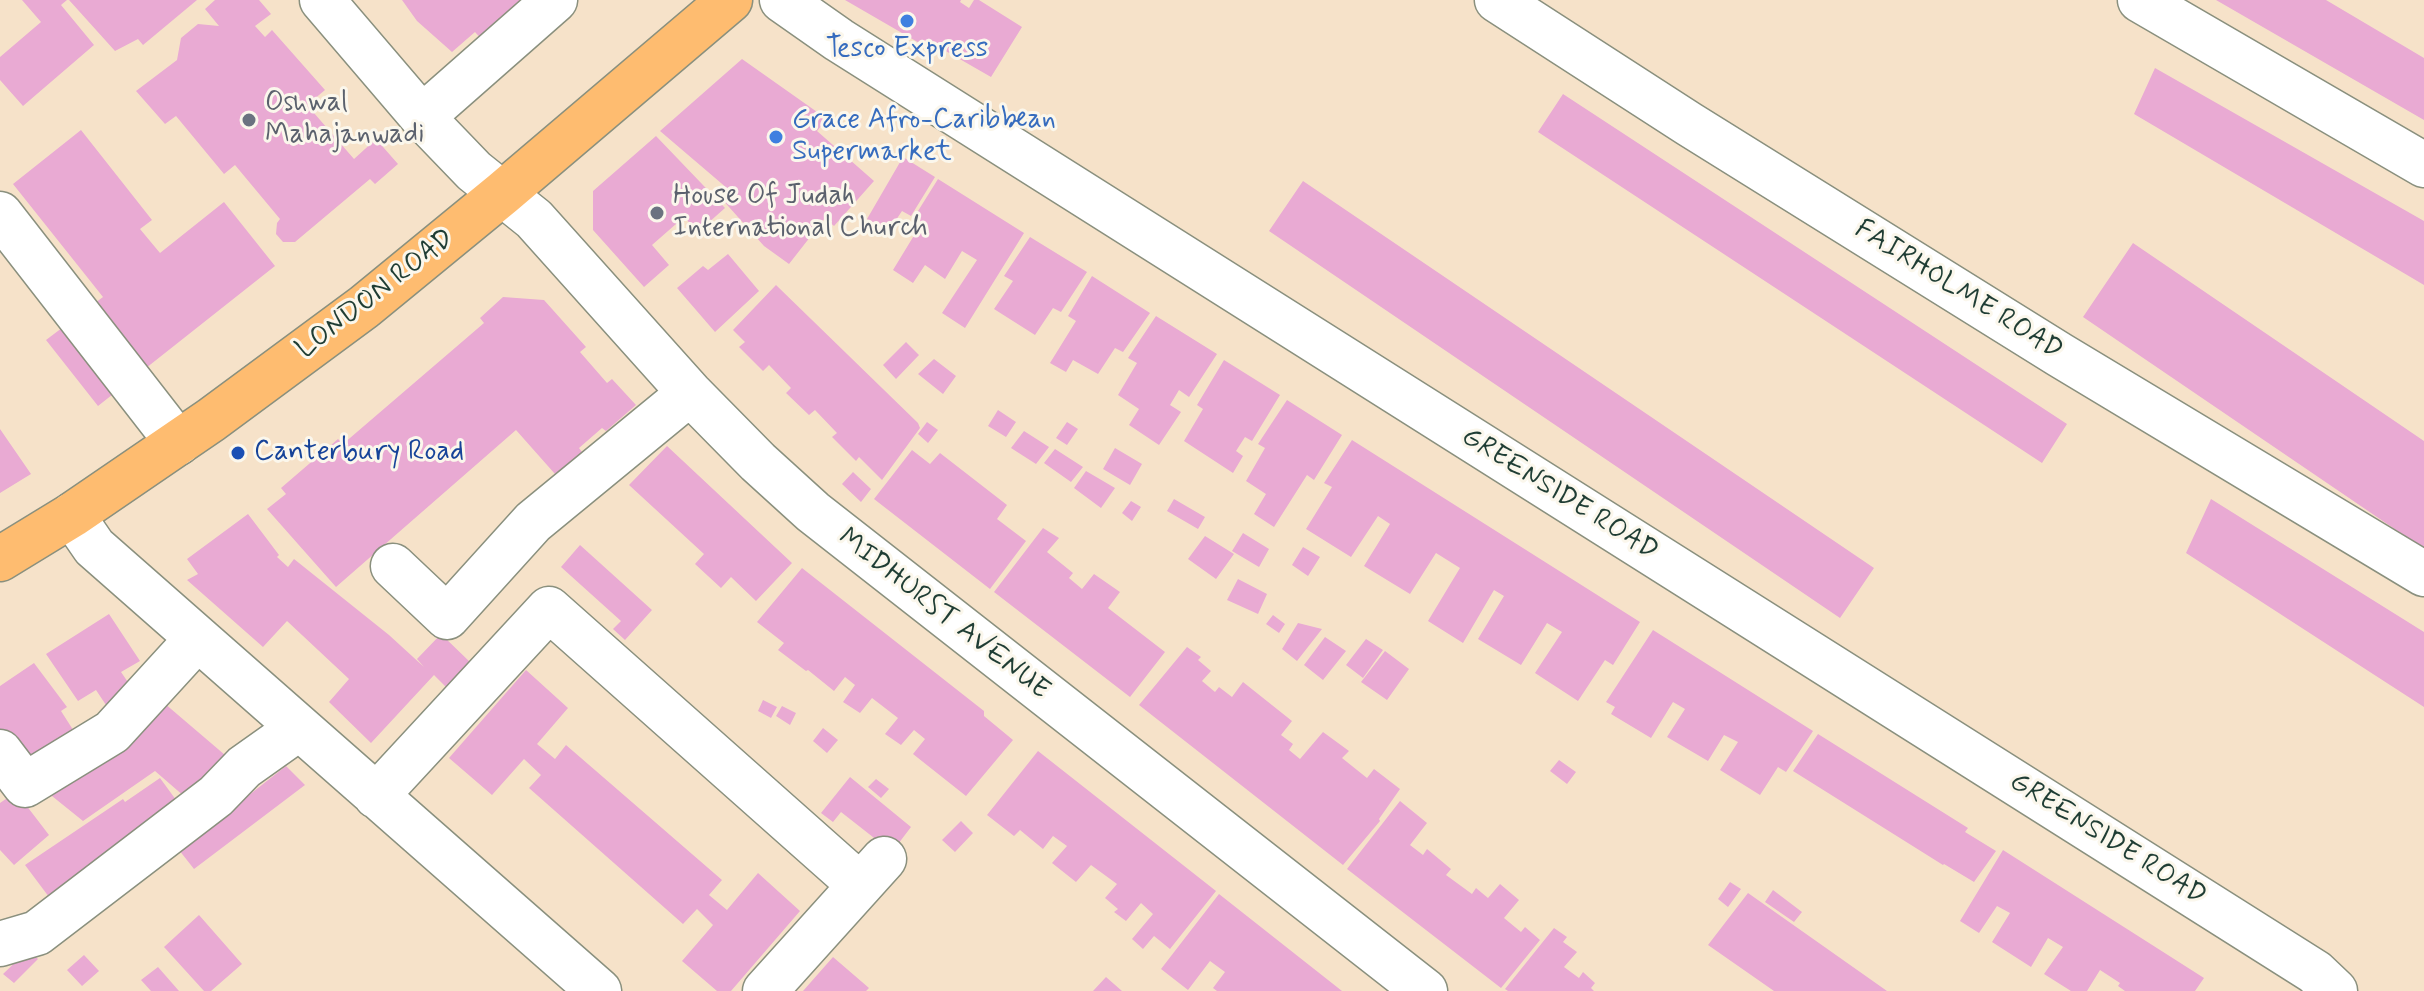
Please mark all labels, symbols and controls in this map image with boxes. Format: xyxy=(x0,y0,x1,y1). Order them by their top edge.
marker: Tesco Express xyxy=(898,12,916,30)
place label: Tesco Express xyxy=(826,33,988,67)
place label: Oshwal Mahajanwadi xyxy=(265,87,425,153)
place label: Grace Afro-Caribbean Supermarket xyxy=(792,104,1056,170)
marker: Oshwal Mahajanwadi xyxy=(240,111,258,129)
marker: Grace Afro-Caribbean Supermarket xyxy=(767,128,785,146)
place label: House Of Judah International Church xyxy=(673,180,928,246)
marker: House Of Judah International Church xyxy=(648,204,666,222)
street label: FAIRHOLME ROAD xyxy=(1848,213,2068,369)
street label: LONDON ROAD xyxy=(290,223,462,367)
street label: GREENSIDE ROAD xyxy=(1454,421,1664,569)
place label: Canterbury Road xyxy=(254,436,464,470)
marker: Canterbury Road xyxy=(229,444,247,462)
street label: MIDHURST AVENUE xyxy=(830,522,1056,708)
street label: GREENSIDE ROAD xyxy=(2002,766,2212,914)

